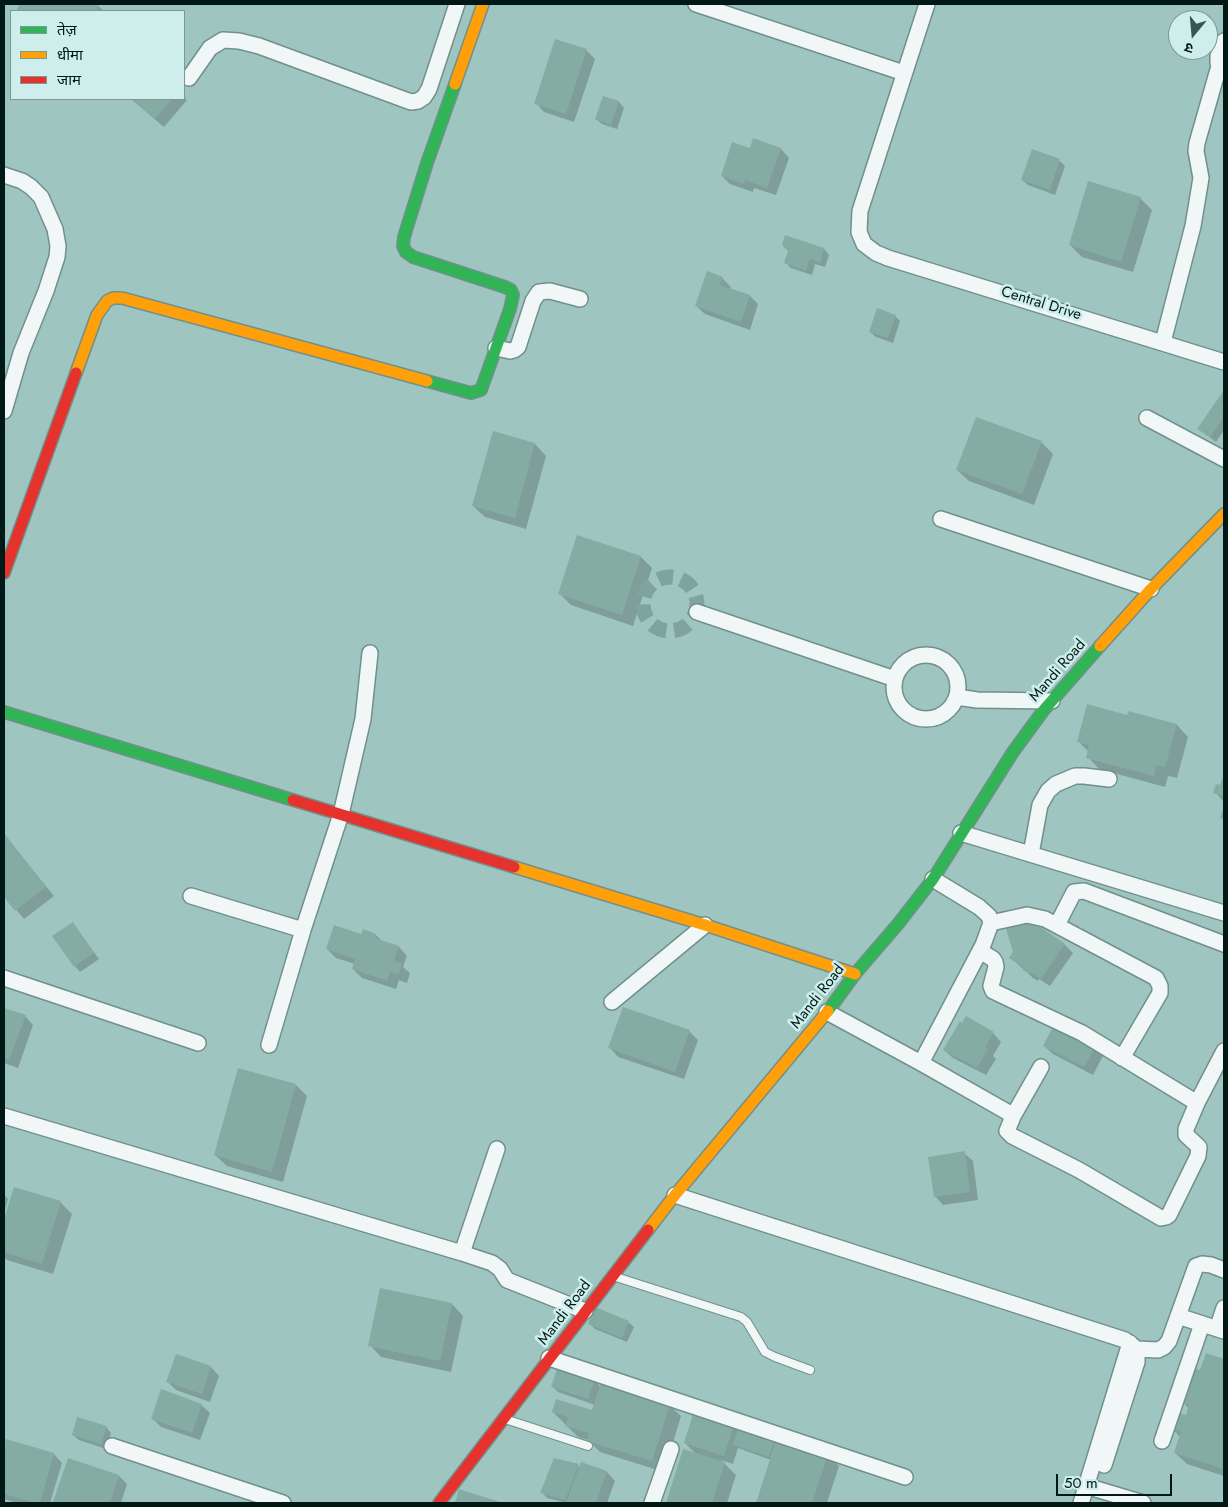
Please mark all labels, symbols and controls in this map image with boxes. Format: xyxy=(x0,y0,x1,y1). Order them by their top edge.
legend xyxy=(10,10,185,100)
north arrow xyxy=(1168,10,1218,60)
text: तेज़ xyxy=(57,19,77,41)
text: उ xyxy=(1182,38,1196,59)
text: धीमा xyxy=(57,44,83,66)
text: जाम xyxy=(57,69,81,91)
street label: Central Drive xyxy=(999,283,1083,325)
street label: Mandi Road xyxy=(1026,636,1090,706)
street label: Mandi Road xyxy=(787,961,849,1033)
street label: Mandi Road xyxy=(535,1277,595,1349)
scale bar xyxy=(1058,1464,1174,1496)
text: 50 m xyxy=(1064,1472,1098,1494)

